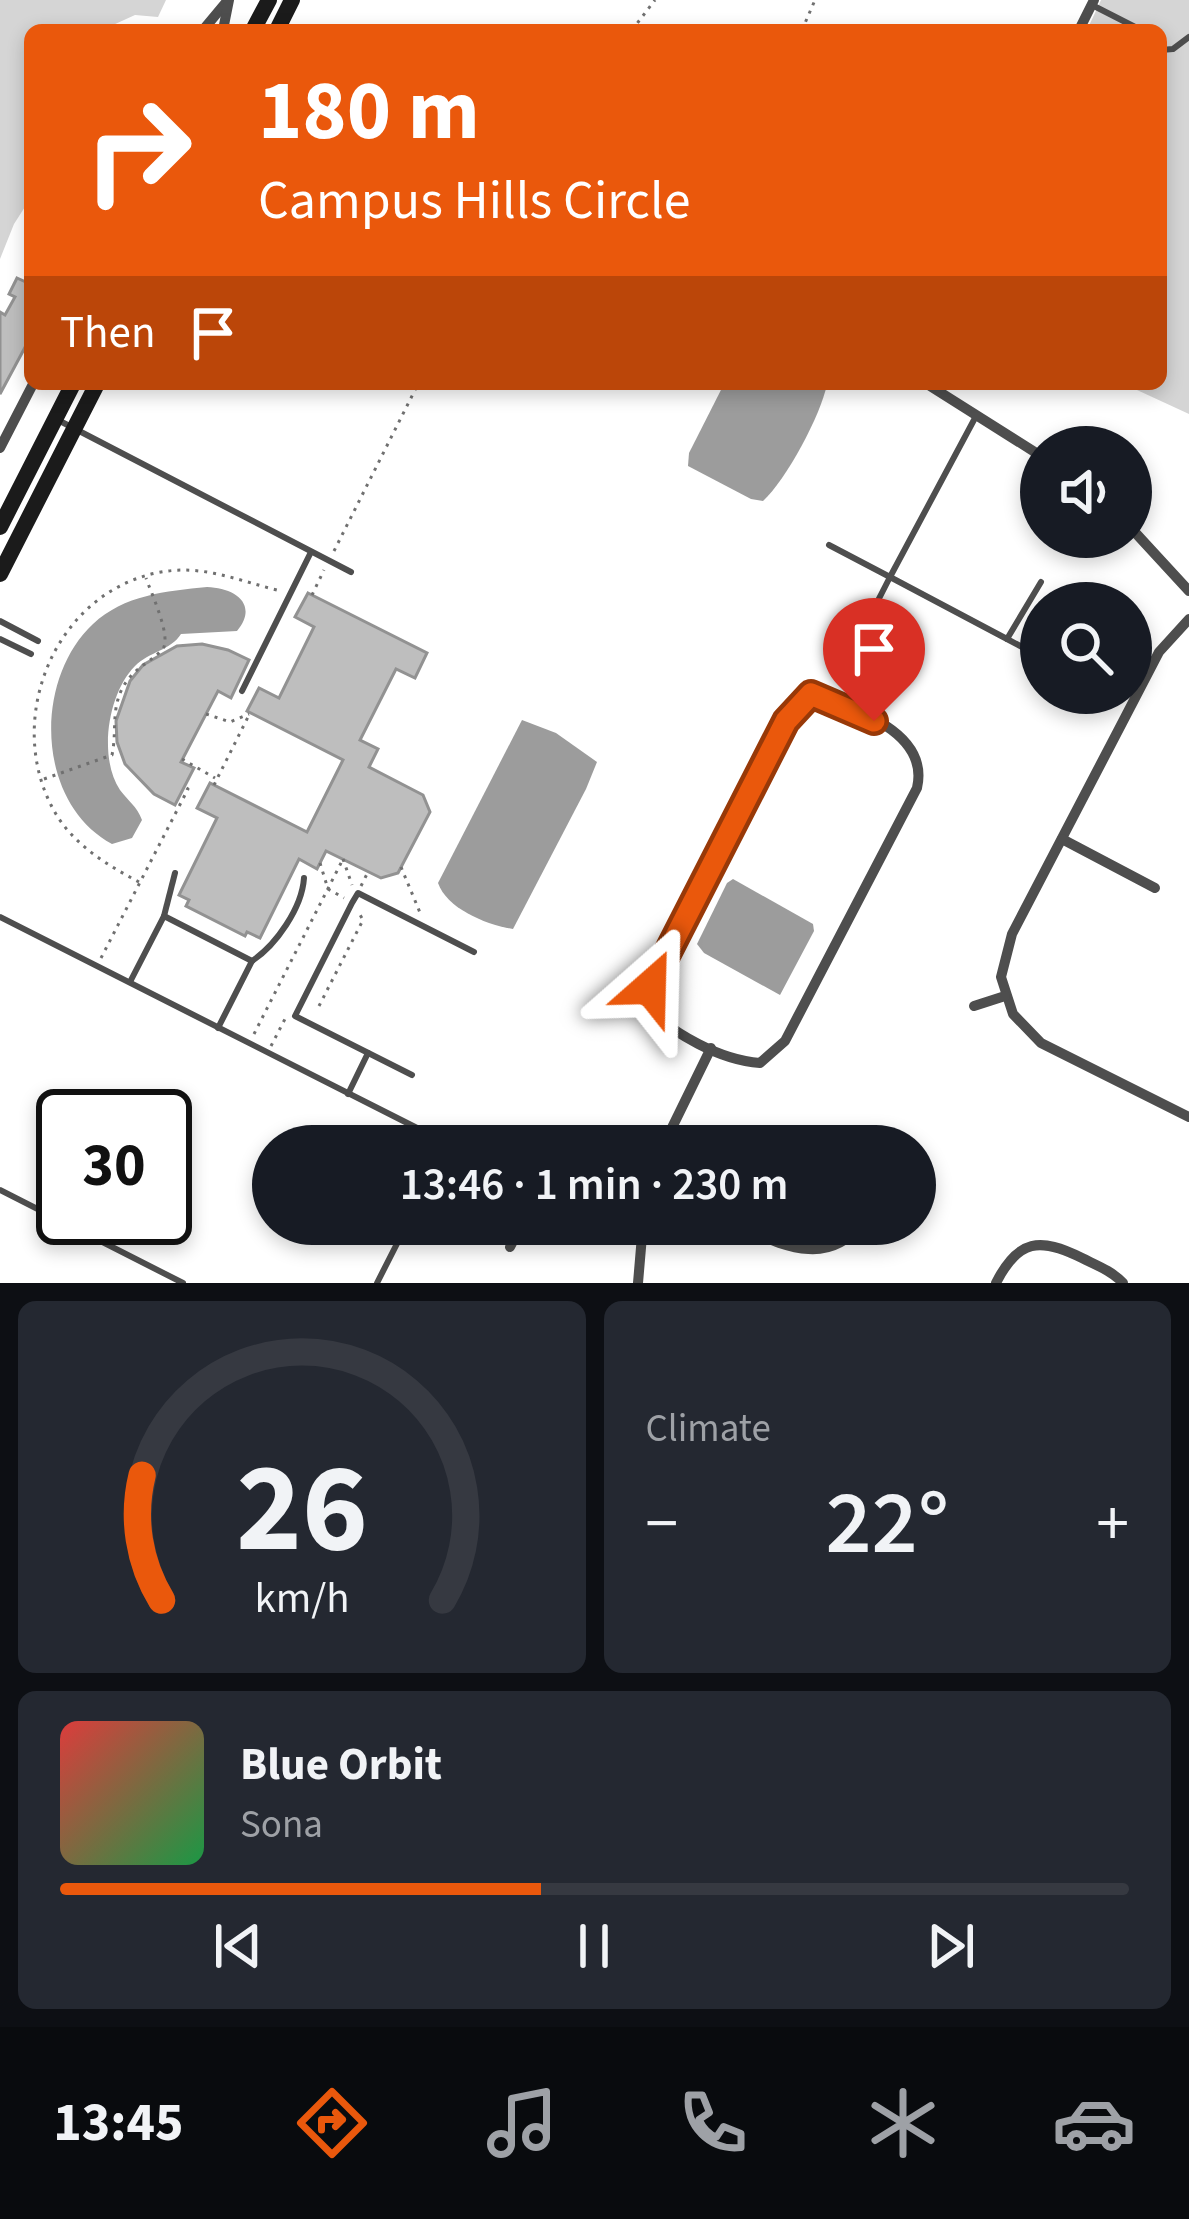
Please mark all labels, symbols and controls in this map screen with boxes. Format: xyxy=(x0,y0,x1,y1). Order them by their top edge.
text: 180 m xyxy=(258,52,480,172)
icon: right xyxy=(60,72,216,228)
text: Campus Hills Circle xyxy=(258,163,691,240)
icon: arrive xyxy=(180,300,246,366)
text: Then xyxy=(60,301,156,365)
map controls xyxy=(1020,426,1152,714)
button: sound xyxy=(1020,426,1152,558)
button: search xyxy=(1020,582,1152,714)
pin xyxy=(823,598,925,721)
icon: arrive xyxy=(841,616,907,682)
position arrow xyxy=(587,924,713,1050)
speed limit sign: 30 xyxy=(36,1089,192,1245)
text: 13:46 · 1 min · 230 m xyxy=(400,1153,788,1217)
text: Climate xyxy=(646,1401,771,1457)
text: 26 xyxy=(236,1421,368,1599)
text: 22° xyxy=(825,1460,949,1588)
text: − xyxy=(646,1477,678,1571)
text: + xyxy=(1096,1477,1129,1571)
text: km/h xyxy=(254,1568,349,1629)
text: Blue Orbit xyxy=(240,1733,442,1797)
text: Sona xyxy=(240,1797,323,1853)
icon: previous xyxy=(205,1913,271,1979)
icon: pause xyxy=(561,1913,627,1979)
icon: next xyxy=(918,1913,984,1979)
icon: directions xyxy=(290,2081,374,2165)
icon: music xyxy=(480,2081,564,2165)
icon: phone xyxy=(671,2081,755,2165)
icon: climate xyxy=(861,2081,945,2165)
icon: car xyxy=(1052,2081,1136,2165)
text: 13:45 xyxy=(53,2085,183,2162)

